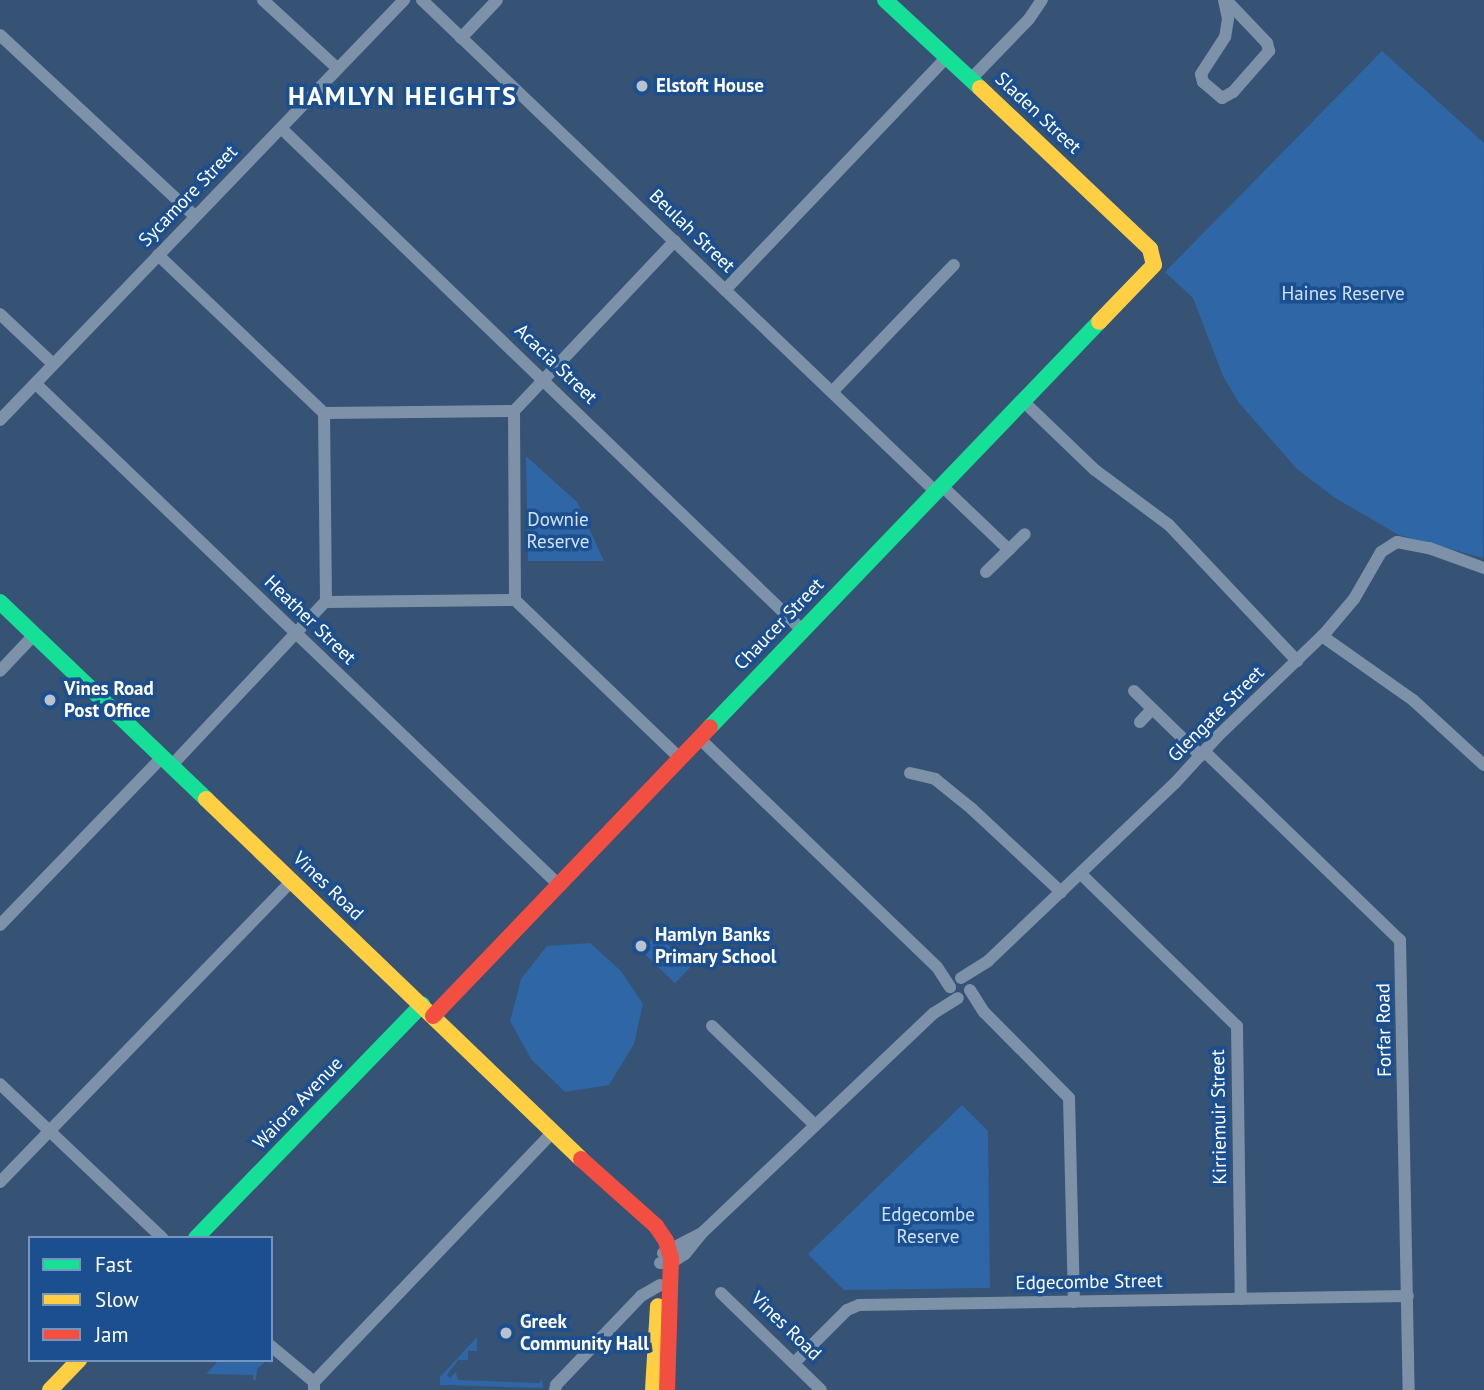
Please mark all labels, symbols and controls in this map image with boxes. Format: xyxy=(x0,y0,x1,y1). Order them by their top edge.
street label: Sladen Street xyxy=(990,68,1086,158)
place label: Elstoft House xyxy=(656,75,764,97)
marker: Elstoft House xyxy=(634,78,650,94)
district label: HAMLYN HEIGHTS xyxy=(290,80,516,112)
street label: Sycamore Street xyxy=(134,141,242,251)
street label: Beulah Street xyxy=(645,185,739,277)
park label: Haines Reserve xyxy=(1281,283,1405,305)
street label: Acacia Street xyxy=(510,319,602,409)
park label: Downie Reserve xyxy=(527,509,589,553)
street label: Heather Street xyxy=(259,571,361,669)
street label: Chaucer Street xyxy=(730,573,828,675)
street label: Glengate Street xyxy=(1163,661,1269,767)
place label: Vines Road Post Office xyxy=(64,678,154,722)
marker: Vines Road Post Office xyxy=(42,692,58,708)
street label: Vines Road xyxy=(288,847,368,925)
place label: Hamlyn Banks Primary School xyxy=(655,924,777,968)
marker: Hamlyn Banks Primary School xyxy=(633,938,649,954)
street label: Forfar Road xyxy=(1372,983,1396,1077)
street label: Kirriemuir Street xyxy=(1206,1049,1232,1185)
street label: Waiora Avenue xyxy=(248,1052,348,1154)
park label: Edgecombe Reserve xyxy=(881,1204,975,1248)
legend xyxy=(28,1236,273,1362)
text: Fast xyxy=(95,1251,132,1278)
street label: Edgecombe Street xyxy=(1015,1269,1163,1295)
text: Slow xyxy=(95,1286,139,1313)
street label: Vines Road xyxy=(746,1287,826,1365)
place label: Greek Community Hall xyxy=(520,1311,649,1355)
text: Jam xyxy=(95,1321,129,1348)
marker: Greek Community Hall xyxy=(498,1325,514,1341)

